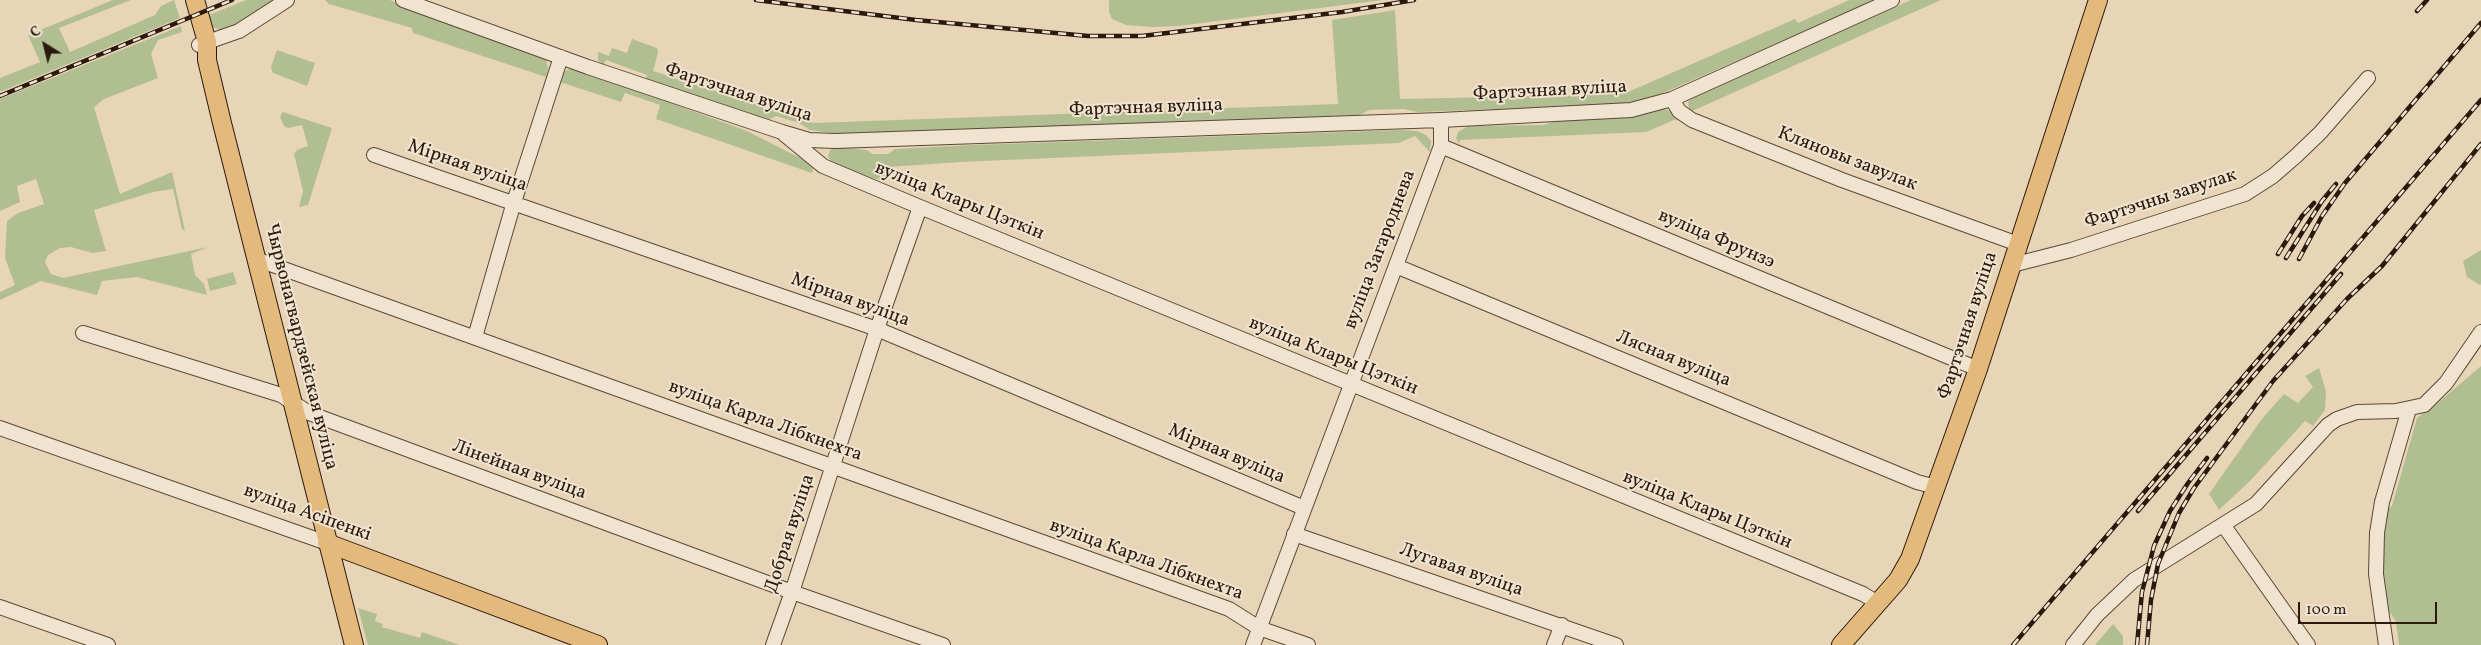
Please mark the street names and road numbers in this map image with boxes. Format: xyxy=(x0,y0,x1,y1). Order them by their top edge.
street label: Фартэчная вуліца xyxy=(661,59,815,129)
street label: Фартэчная вуліца xyxy=(1473,77,1627,107)
street label: Фартэчная вуліца xyxy=(1069,95,1223,123)
street label: Кляновы завулак xyxy=(1774,123,1920,197)
street label: Мірная вуліца xyxy=(404,136,530,198)
street label: вуліца Клары Цэткін xyxy=(871,158,1047,246)
street label: Фартэчны завулак xyxy=(2082,165,2240,235)
street label: вуліца Загароднева xyxy=(1340,167,1422,333)
street label: вуліца Фрунзэ xyxy=(1654,205,1778,275)
street label: Чырвонагвардзейская вуліца xyxy=(258,221,342,473)
street label: Фартэчная вуліца xyxy=(1934,249,2004,403)
street label: Мірная вуліца xyxy=(787,269,913,333)
street label: вуліца Клары Цэткін xyxy=(1245,313,1421,401)
street label: Лясная вуліца xyxy=(1612,327,1734,393)
street label: вуліца Карла Лібкнехта xyxy=(665,376,865,468)
street label: Мірная вуліца xyxy=(1164,420,1288,490)
street label: Лінейная вуліца xyxy=(449,436,589,506)
street label: вуліца Клары Цэткін xyxy=(1619,467,1795,555)
street label: Добрая вуліца xyxy=(761,472,821,596)
street label: вуліца Асіпенкі xyxy=(240,480,374,548)
street label: вуліца Карла Лібкнехта xyxy=(1046,515,1246,607)
street label: Лугавая вуліца xyxy=(1396,539,1526,603)

